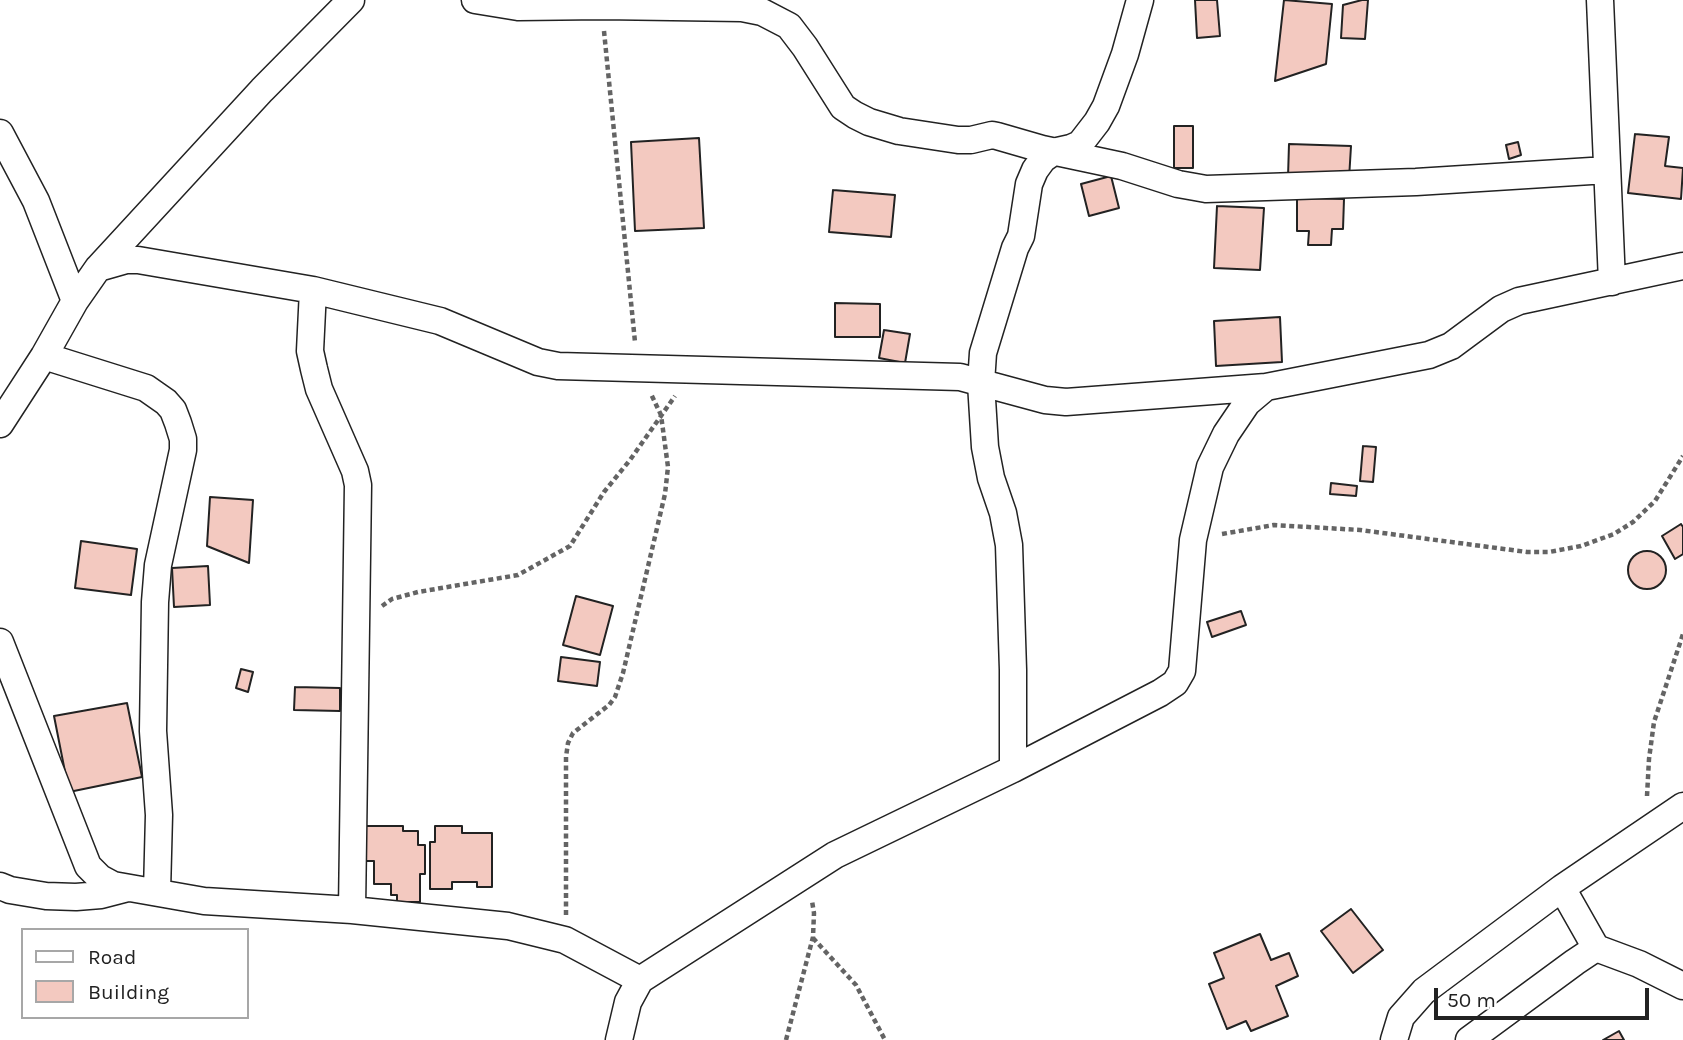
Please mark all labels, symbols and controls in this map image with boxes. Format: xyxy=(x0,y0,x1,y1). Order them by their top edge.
legend xyxy=(21,928,248,1019)
text: Road xyxy=(88,945,136,969)
scale bar xyxy=(1438,974,1653,1018)
text: Building xyxy=(88,980,169,1004)
text: 50 m xyxy=(1447,988,1496,1012)

